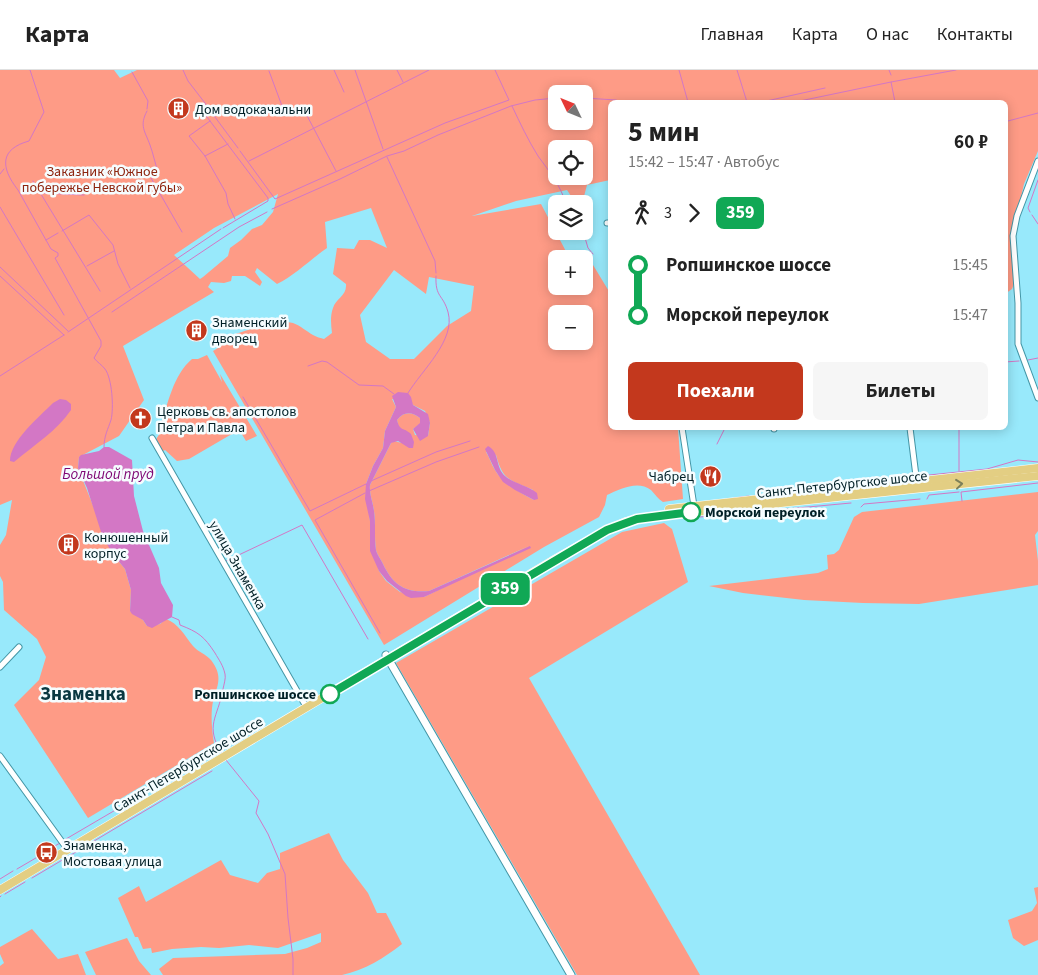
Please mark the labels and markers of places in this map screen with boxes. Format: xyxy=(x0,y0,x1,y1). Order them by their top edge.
building icon: Дом водокачальни xyxy=(167,97,191,121)
place label: Дом водокачальни xyxy=(195,100,311,120)
place label: Знаменский дворец xyxy=(212,313,287,349)
building icon: Знаменский дворец xyxy=(184,318,208,342)
place label: Церковь св. апостолов Петра и Павла xyxy=(157,402,296,438)
church icon: Церковь св. апостолов Петра и Павла xyxy=(129,407,153,431)
restaurant icon: Чабрец xyxy=(698,464,722,488)
place label: Чабрец xyxy=(648,467,694,487)
marker: Морской переулок xyxy=(681,502,701,522)
place label: Морской переулок xyxy=(705,503,825,523)
place label: Конюшенный корпус xyxy=(84,528,168,564)
building icon: Конюшенный корпус xyxy=(56,533,80,557)
marker: Ропшинское шоссе xyxy=(320,684,340,704)
place label: Ропшинское шоссе xyxy=(194,685,316,705)
place label: Знаменка, Мостовая улица xyxy=(63,836,162,872)
bus stop icon: Знаменка, Мостовая улица xyxy=(35,841,59,865)

